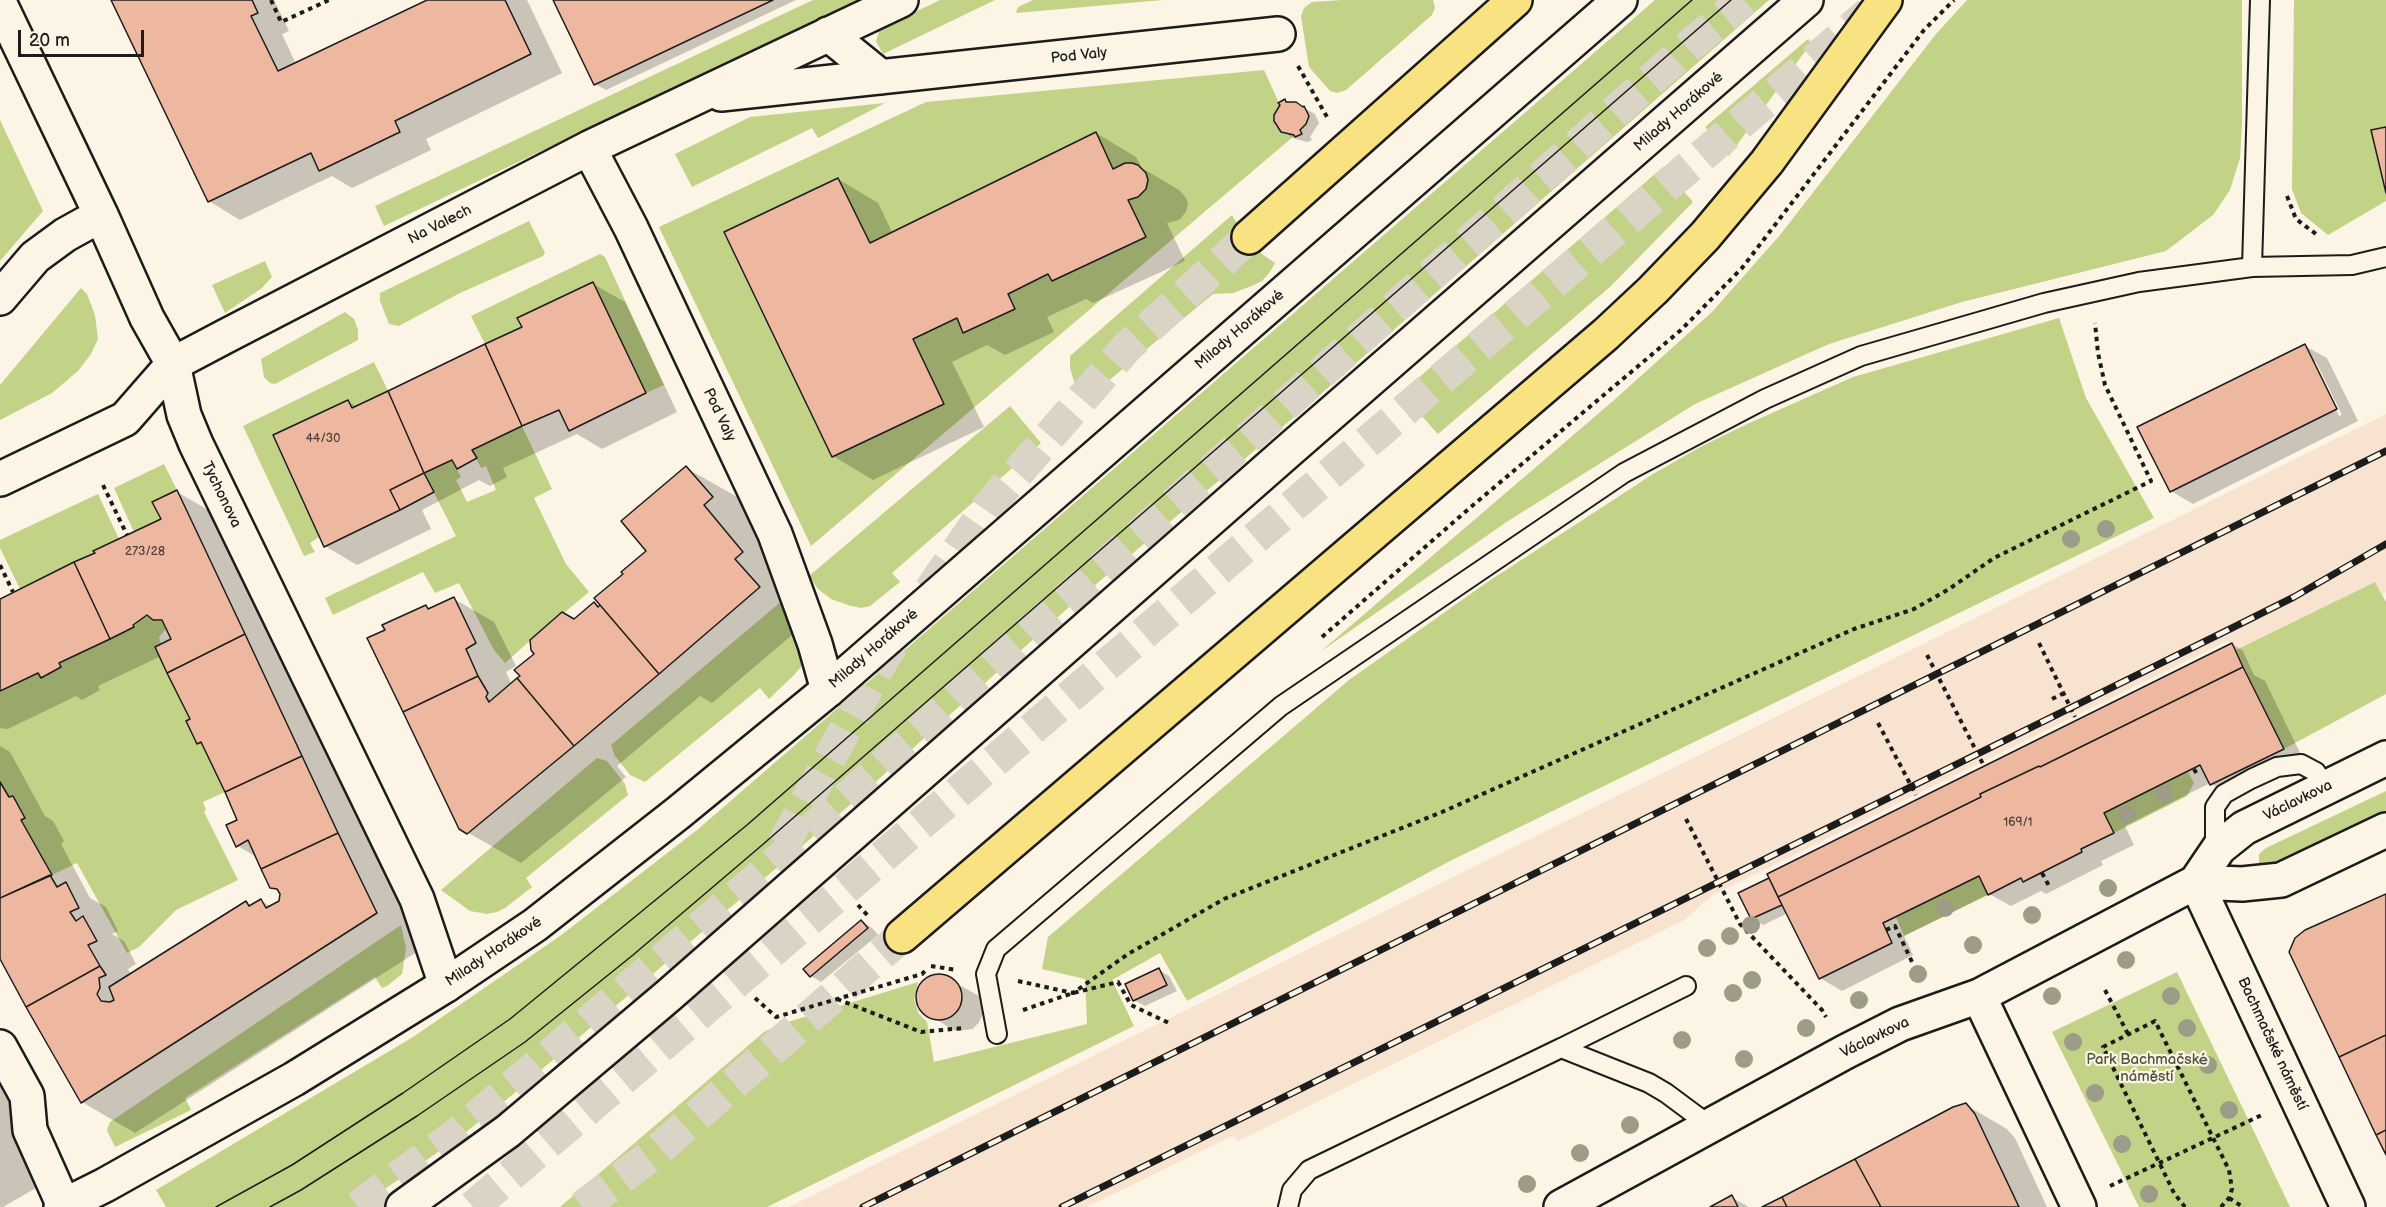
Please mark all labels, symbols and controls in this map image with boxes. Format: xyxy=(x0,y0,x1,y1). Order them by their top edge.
scale bar xyxy=(21,18,147,56)
text: 20 m xyxy=(29,30,70,51)
street label: Pod Valy xyxy=(1050,44,1108,68)
street label: Milady Horákové xyxy=(1631,68,1727,156)
street label: Na Valech xyxy=(405,201,475,249)
street label: Milady Horákové xyxy=(1192,286,1288,374)
street label: Pod Valy xyxy=(699,385,739,445)
house number: 44/30 xyxy=(306,432,340,446)
street label: Tychonova xyxy=(197,459,245,531)
house number: 273/28 xyxy=(125,545,165,559)
street label: Milady Horákové xyxy=(826,605,922,693)
street label: Václavkova xyxy=(2261,777,2335,825)
house number: 169/1 xyxy=(2004,816,2032,830)
street label: Milady Horákové xyxy=(442,913,546,991)
street label: Bachmačské náměstí xyxy=(2233,975,2311,1113)
street label: Václavkova xyxy=(1838,1014,1912,1062)
park label: Park Bachmačské náměstí xyxy=(2086,1051,2208,1086)

